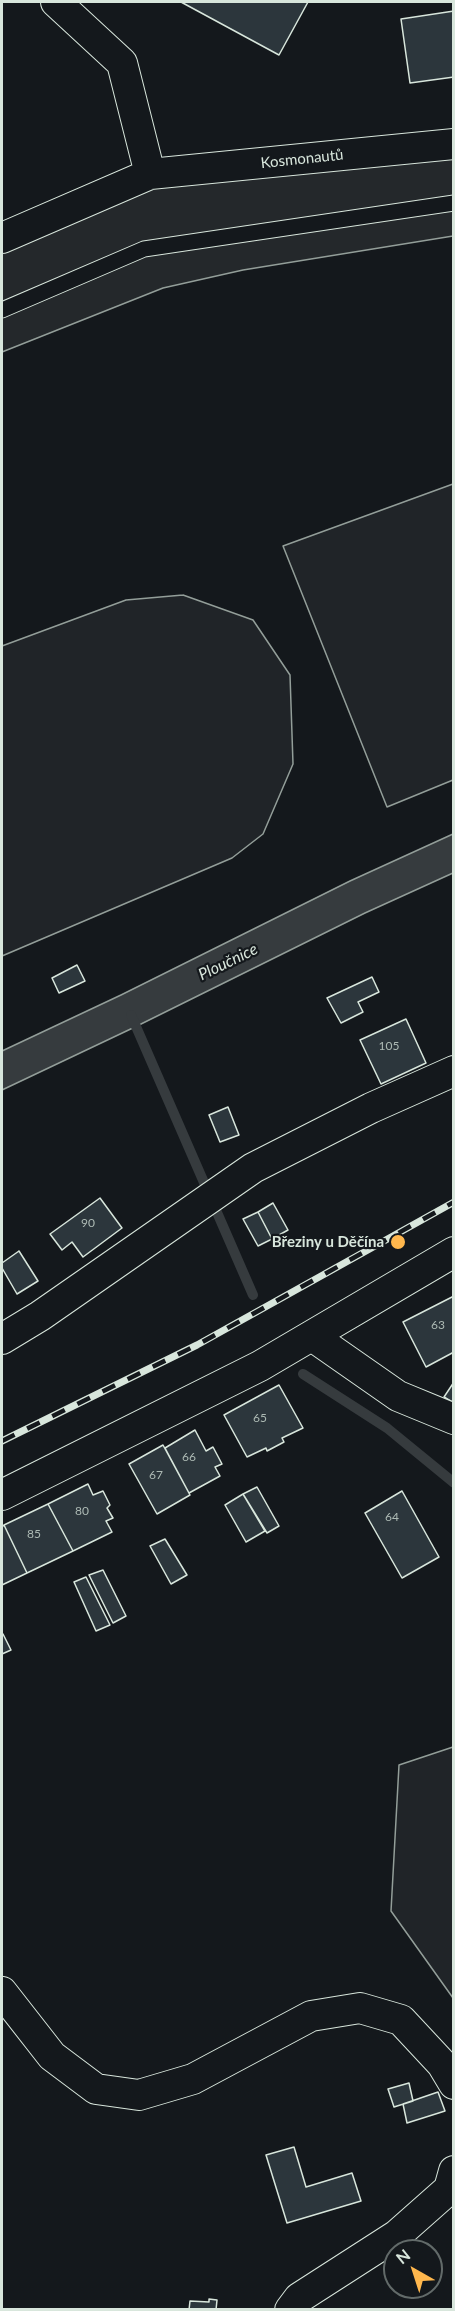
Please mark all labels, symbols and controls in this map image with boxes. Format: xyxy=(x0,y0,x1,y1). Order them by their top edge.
street label: Kosmonautů xyxy=(260,146,344,172)
water label: Ploučnice xyxy=(195,939,261,985)
house number: 105 xyxy=(379,1039,399,1053)
house number: 90 xyxy=(81,1216,95,1230)
place label: Březiny u Děčína xyxy=(272,1233,384,1251)
marker: Březiny u Děčína xyxy=(389,1233,407,1251)
house number: 63 xyxy=(431,1318,445,1332)
house number: 65 xyxy=(253,1411,267,1425)
house number: 66 xyxy=(182,1450,196,1464)
house number: 67 xyxy=(149,1468,163,1482)
house number: 80 xyxy=(75,1504,89,1518)
house number: 64 xyxy=(385,1510,399,1524)
house number: 85 xyxy=(27,1527,41,1541)
north arrow xyxy=(383,2239,443,2299)
text: N xyxy=(392,2245,413,2267)

